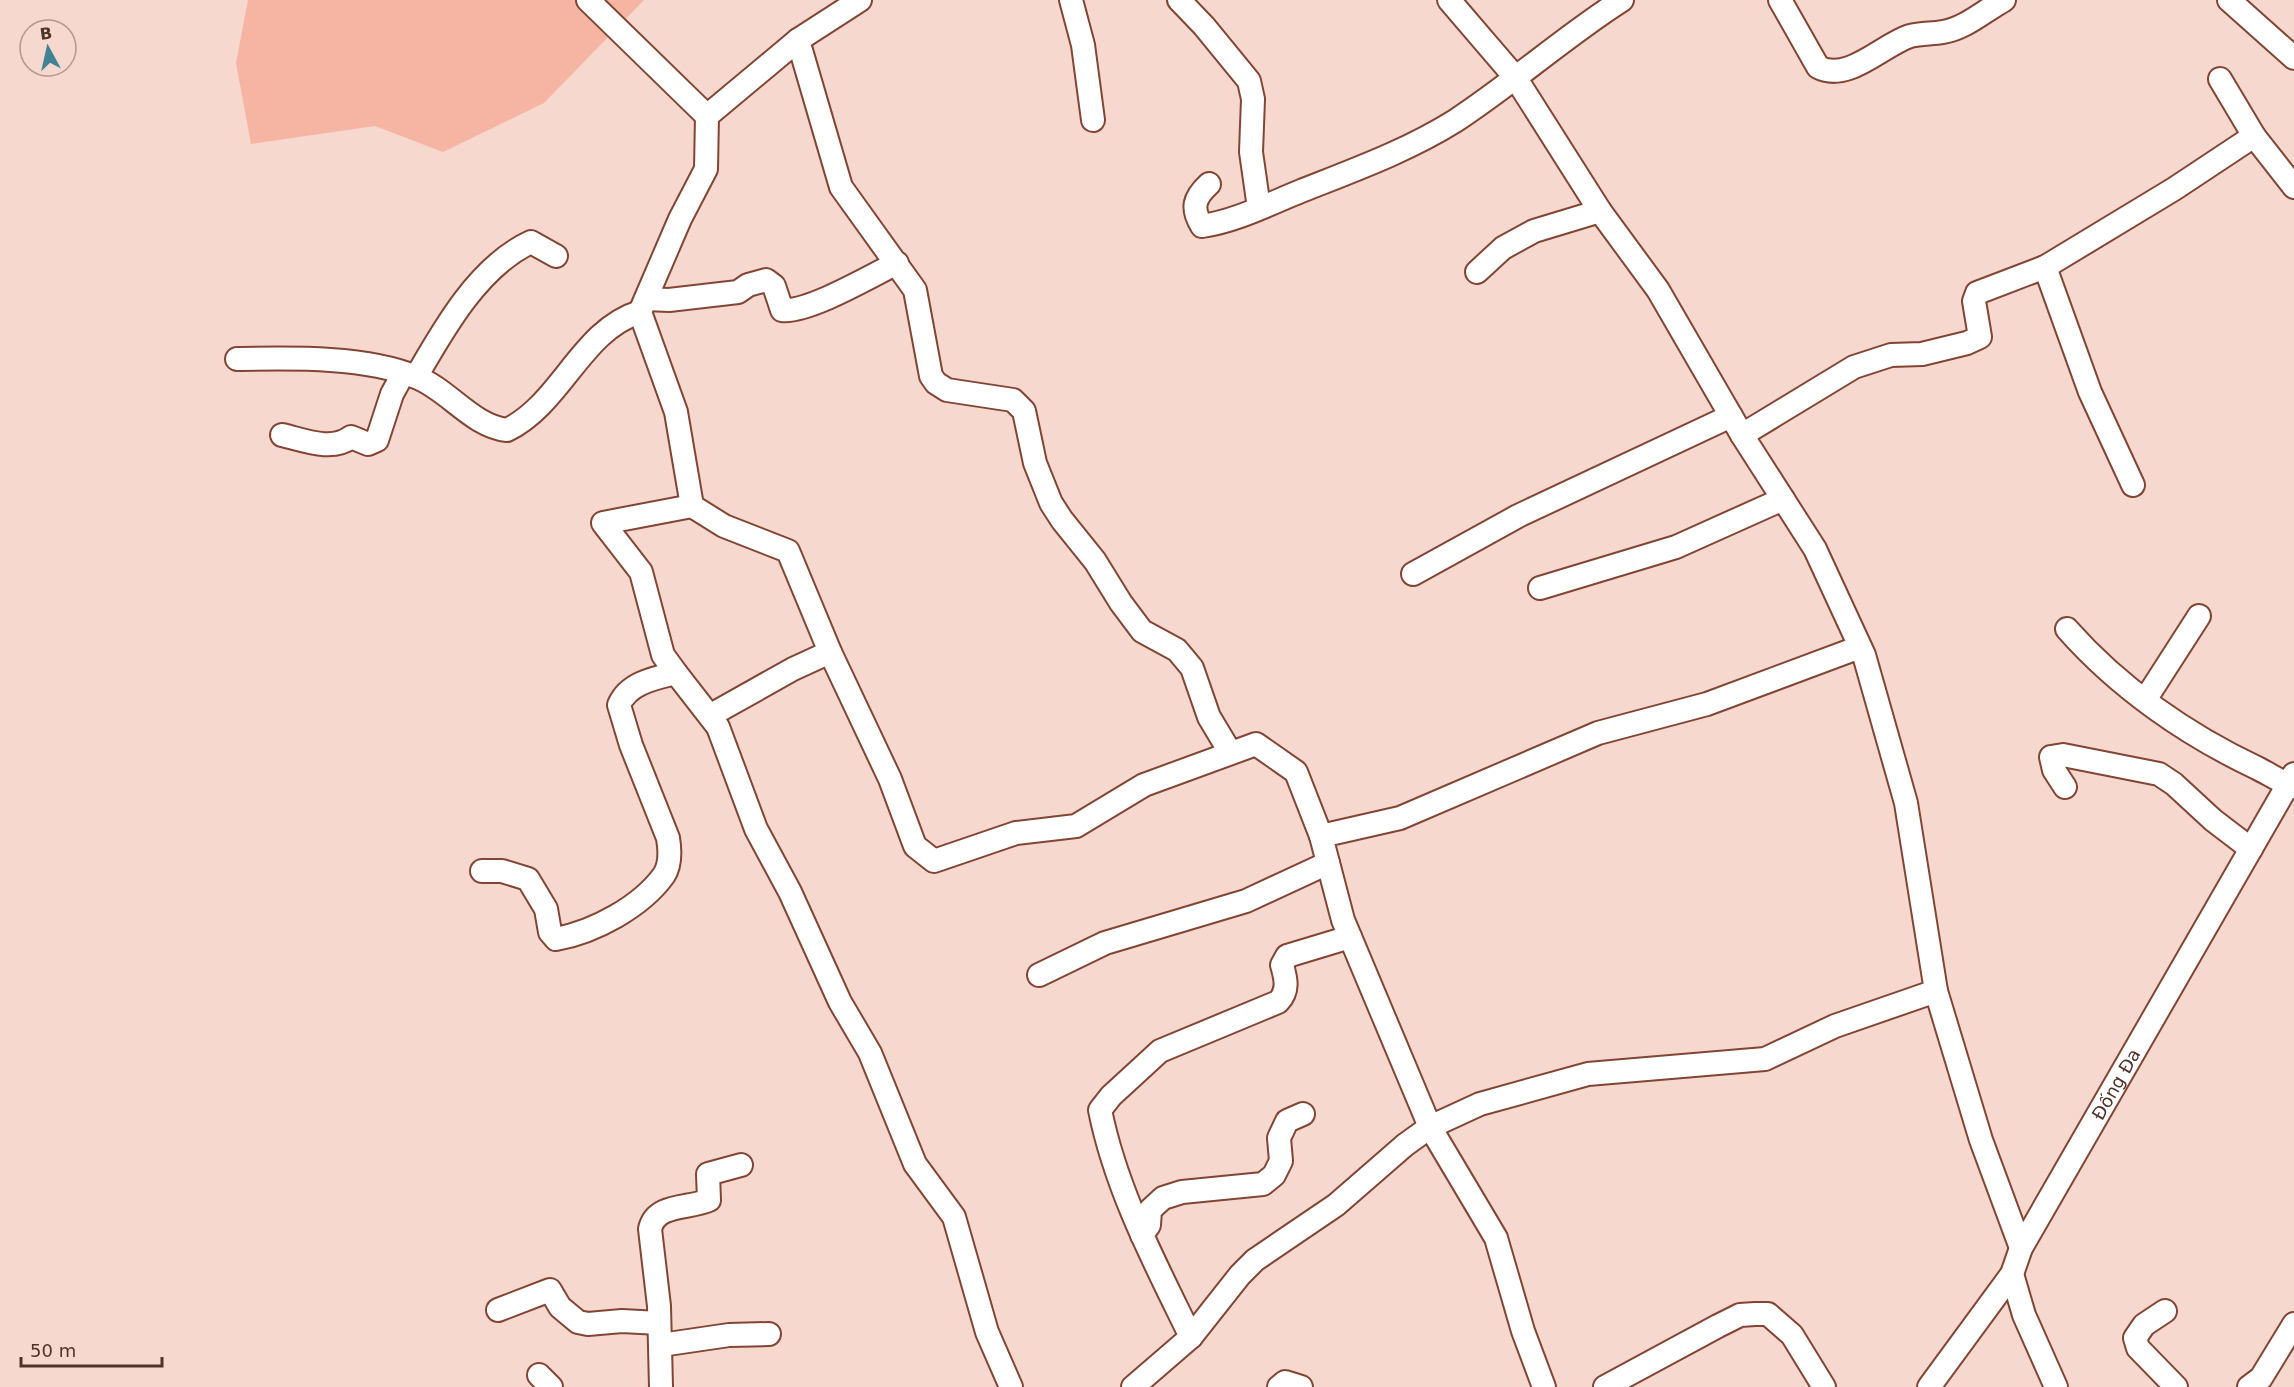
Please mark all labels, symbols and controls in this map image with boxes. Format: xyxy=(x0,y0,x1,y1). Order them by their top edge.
north arrow xyxy=(18,18,78,78)
text: B xyxy=(39,23,53,44)
street label: Đống Đa xyxy=(2087,1045,2144,1123)
scale bar xyxy=(21,1330,162,1368)
text: 50 m xyxy=(30,1340,76,1361)

